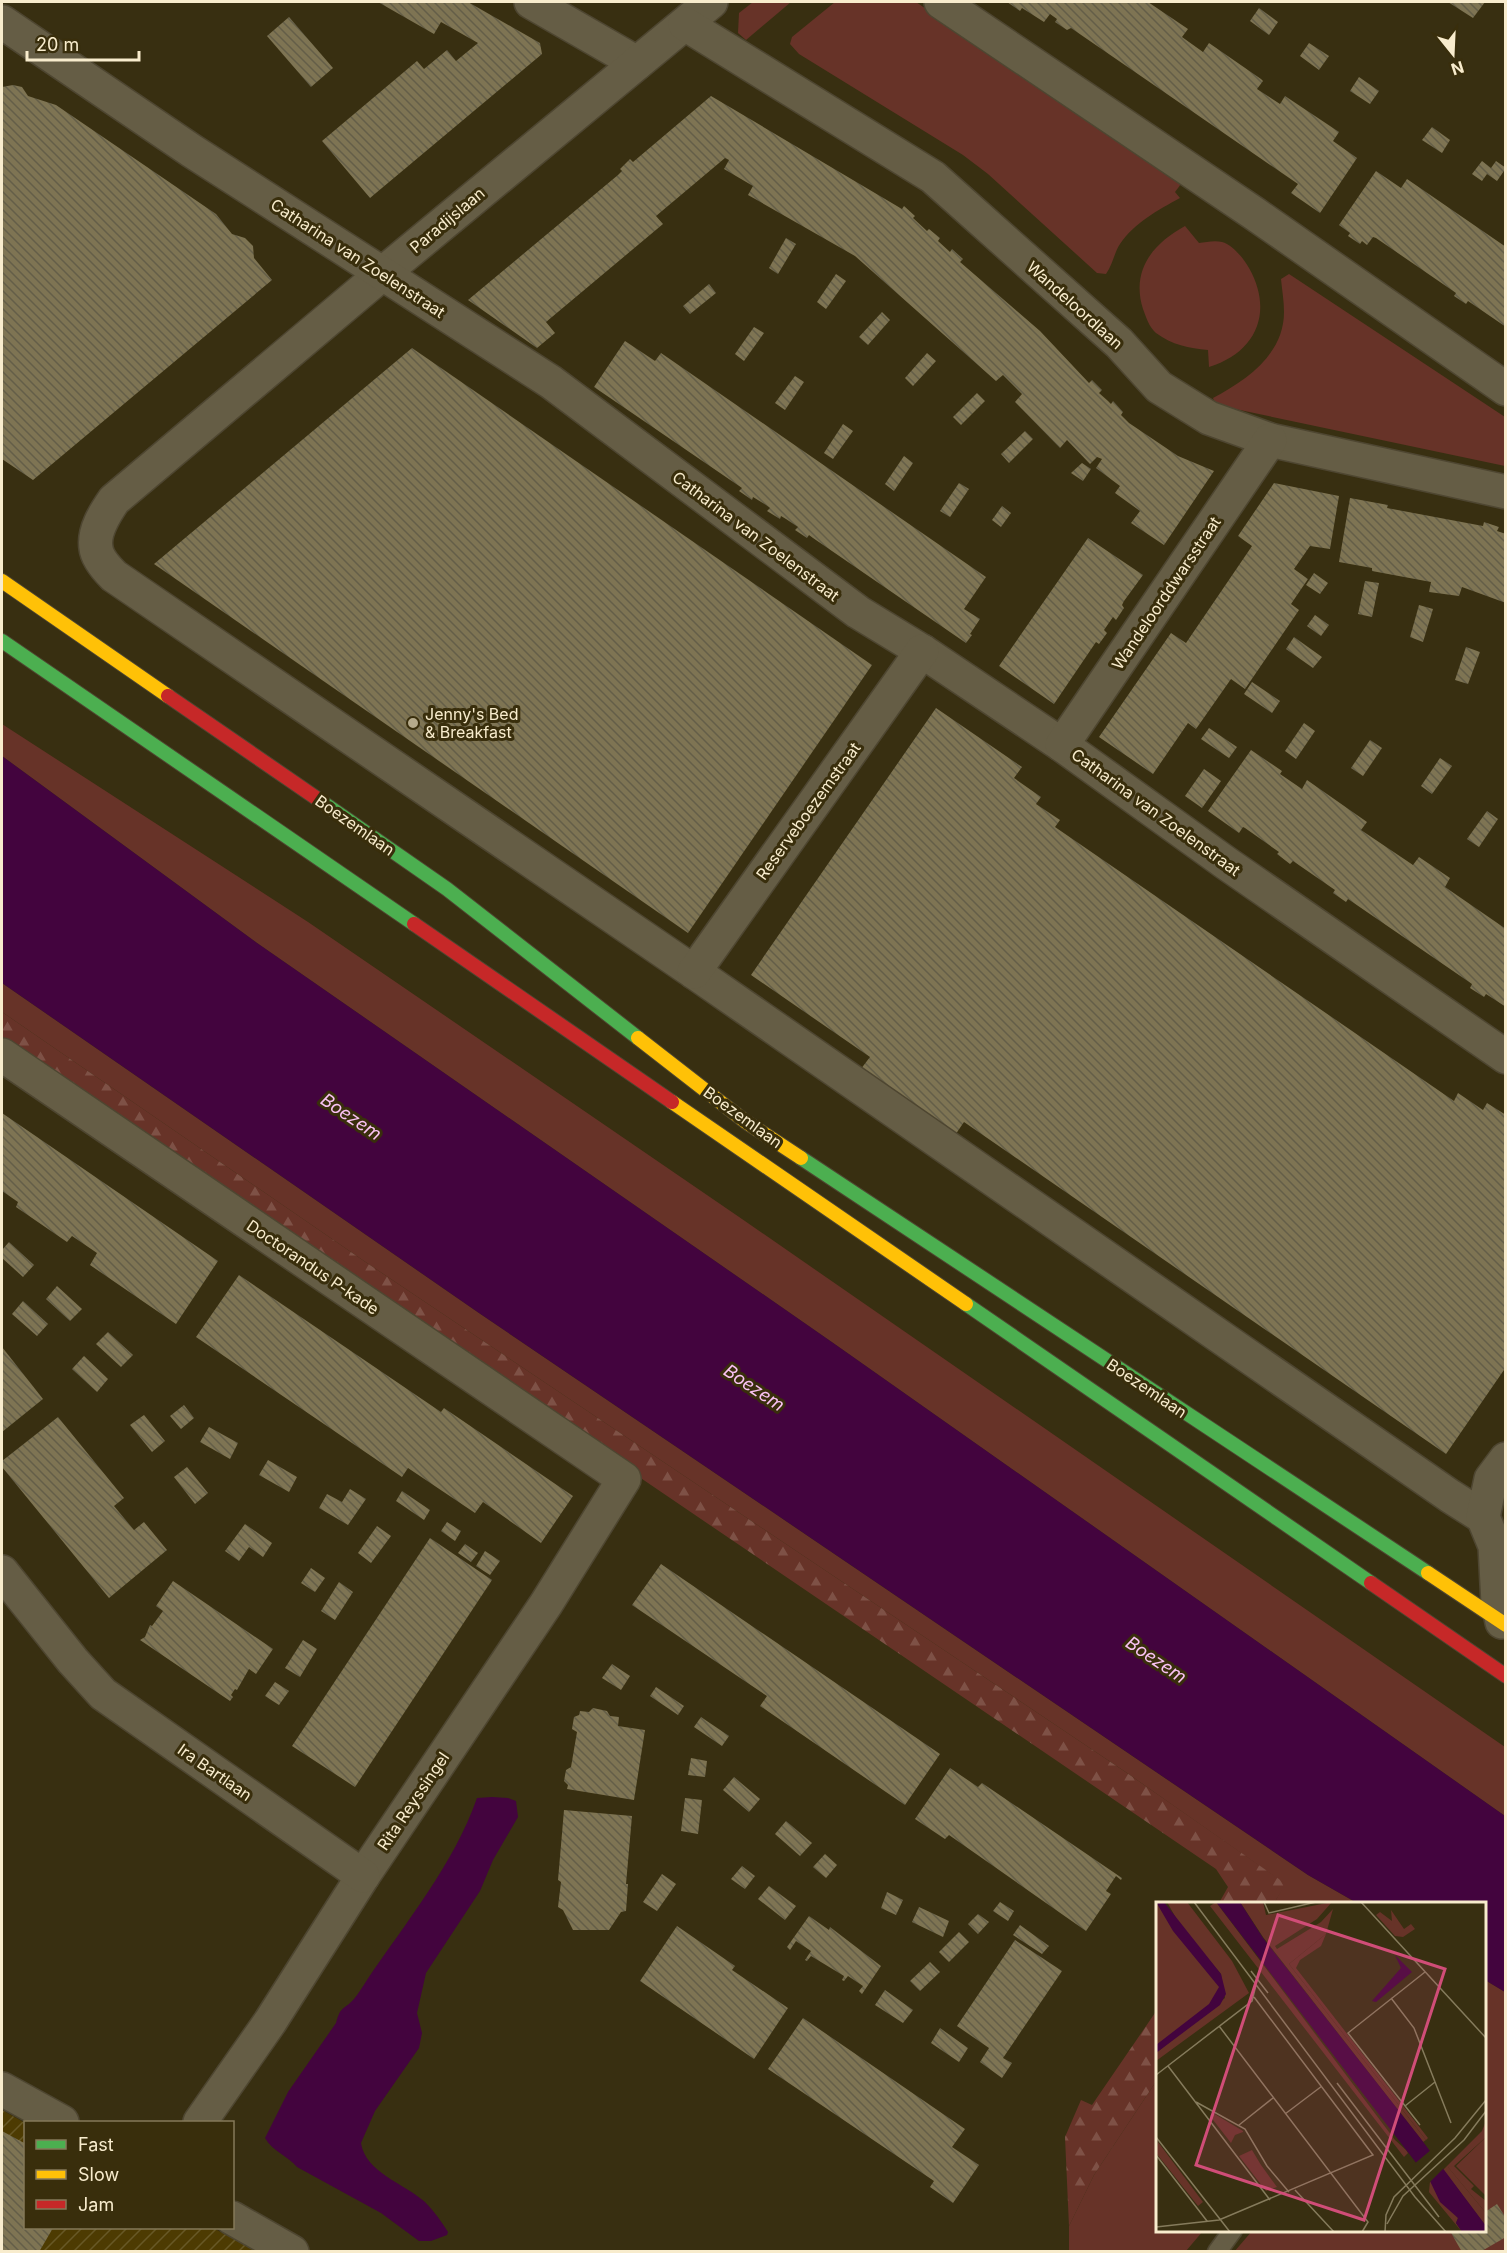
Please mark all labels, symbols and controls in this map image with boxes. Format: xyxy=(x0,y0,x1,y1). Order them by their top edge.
scale bar xyxy=(27,24,140,62)
north arrow xyxy=(1423,24,1483,84)
text: 20 m xyxy=(36,34,79,55)
text: N xyxy=(1449,57,1467,80)
street label: Paradijslaan xyxy=(406,183,488,257)
street label: Catharina van Zoelenstraat xyxy=(267,194,449,322)
street label: Wandeloordlaan xyxy=(1023,257,1127,353)
street label: Catharina van Zoelenstraat xyxy=(669,467,843,605)
street label: Wandeloorddwarsstraat xyxy=(1107,513,1225,673)
place label: Jenny's Bed & Breakfast xyxy=(425,704,518,742)
marker: Jenny's Bed & Breakfast xyxy=(406,716,420,730)
street label: Reserveboezemstraat xyxy=(751,738,865,884)
street label: Catharina van Zoelenstraat xyxy=(1068,744,1244,880)
street label: Boezemlaan xyxy=(311,790,399,860)
street label: Boezemlaan xyxy=(700,1082,786,1152)
water label: Boezem xyxy=(317,1089,386,1145)
street label: Doctorandus P-kade xyxy=(243,1215,383,1319)
street label: Boezemlaan xyxy=(1103,1354,1191,1422)
water label: Boezem xyxy=(720,1360,789,1416)
water label: Boezem xyxy=(1122,1632,1191,1688)
street label: Ira Bartlaan xyxy=(174,1739,256,1805)
street label: Rita Reyssingel xyxy=(373,1748,453,1854)
inset map xyxy=(1156,1902,1486,2232)
legend xyxy=(24,2121,234,2229)
text: Fast xyxy=(78,2134,114,2155)
text: Slow xyxy=(78,2164,119,2185)
text: Jam xyxy=(78,2194,114,2215)

